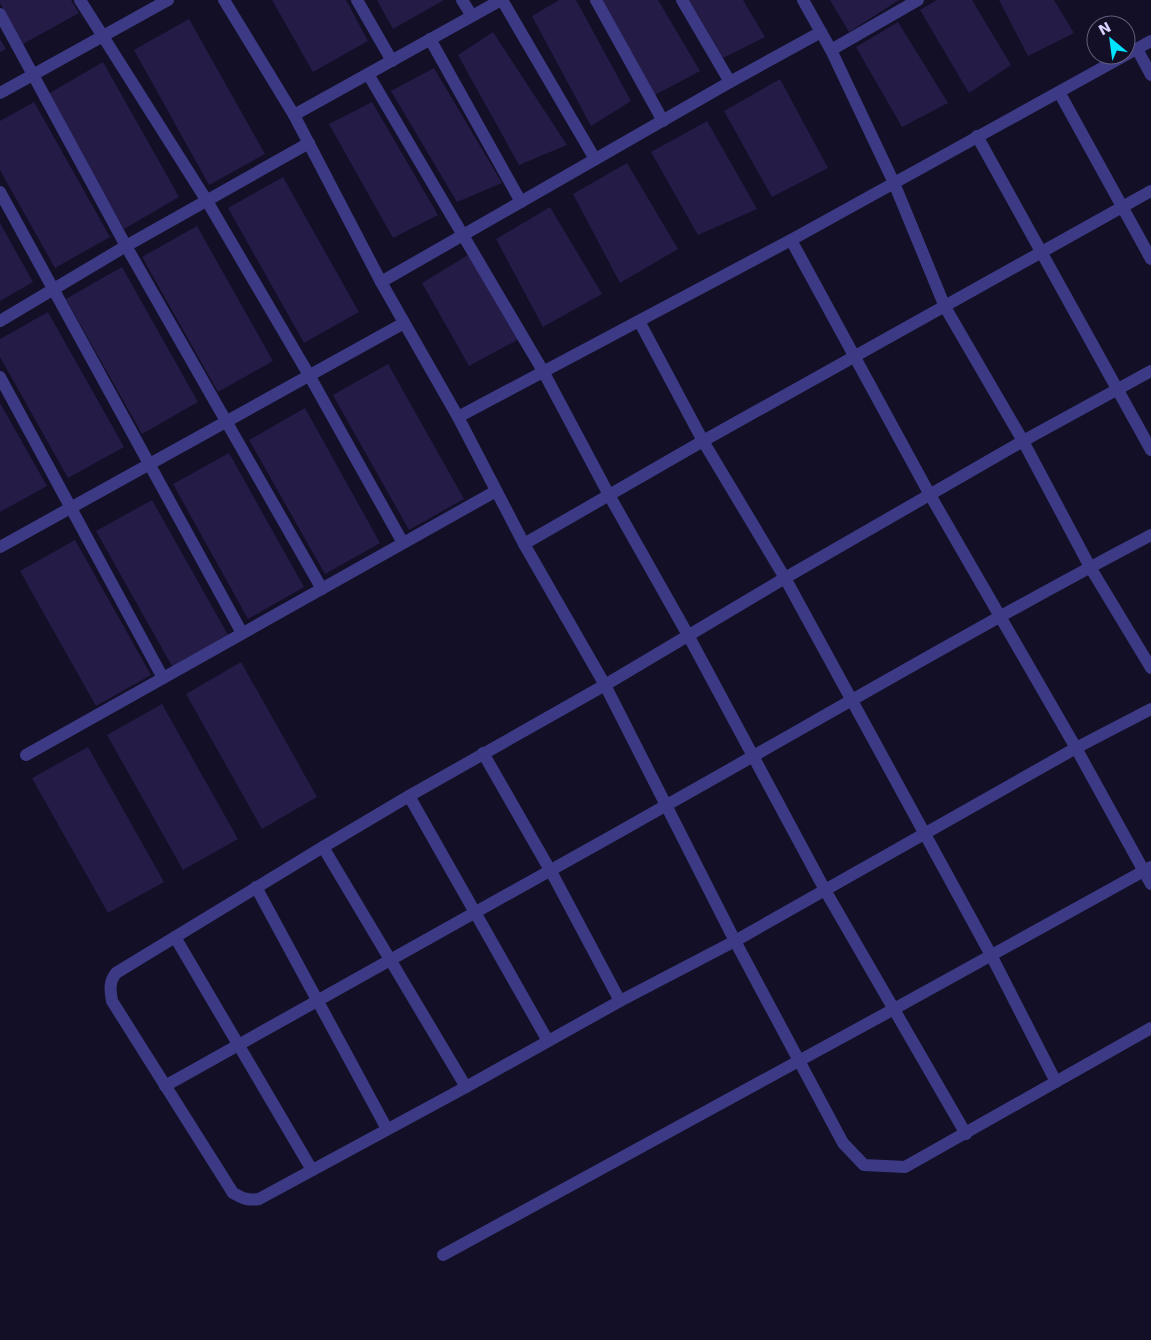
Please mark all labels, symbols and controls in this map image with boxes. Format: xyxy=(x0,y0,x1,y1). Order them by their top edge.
north arrow xyxy=(1086,15,1136,65)
text: N xyxy=(1096,19,1114,38)

